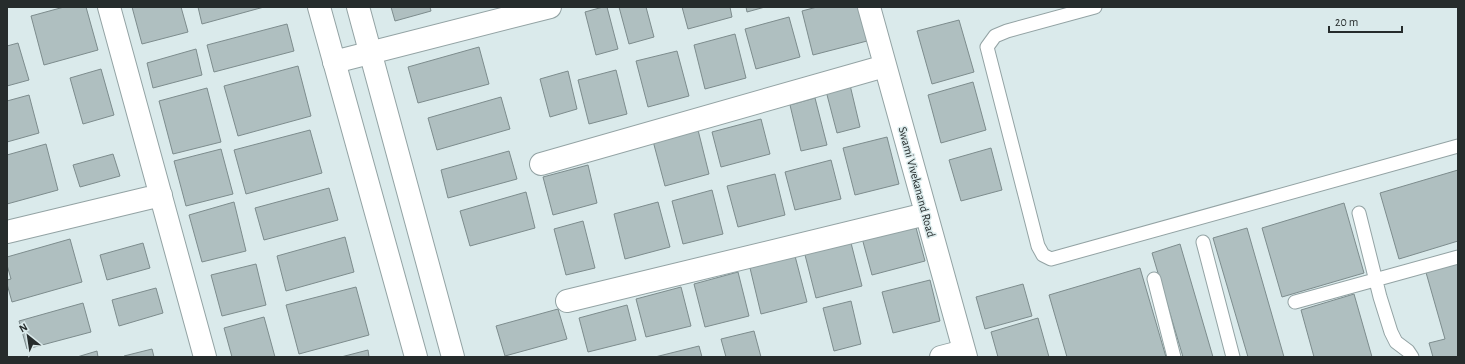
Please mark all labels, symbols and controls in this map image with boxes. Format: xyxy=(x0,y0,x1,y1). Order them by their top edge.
scale bar xyxy=(1329,8,1402,34)
text: 20 m xyxy=(1335,16,1358,28)
street label: Swami Vivekanand Road xyxy=(896,125,938,239)
north arrow xyxy=(8,316,48,356)
text: N xyxy=(17,321,29,334)

